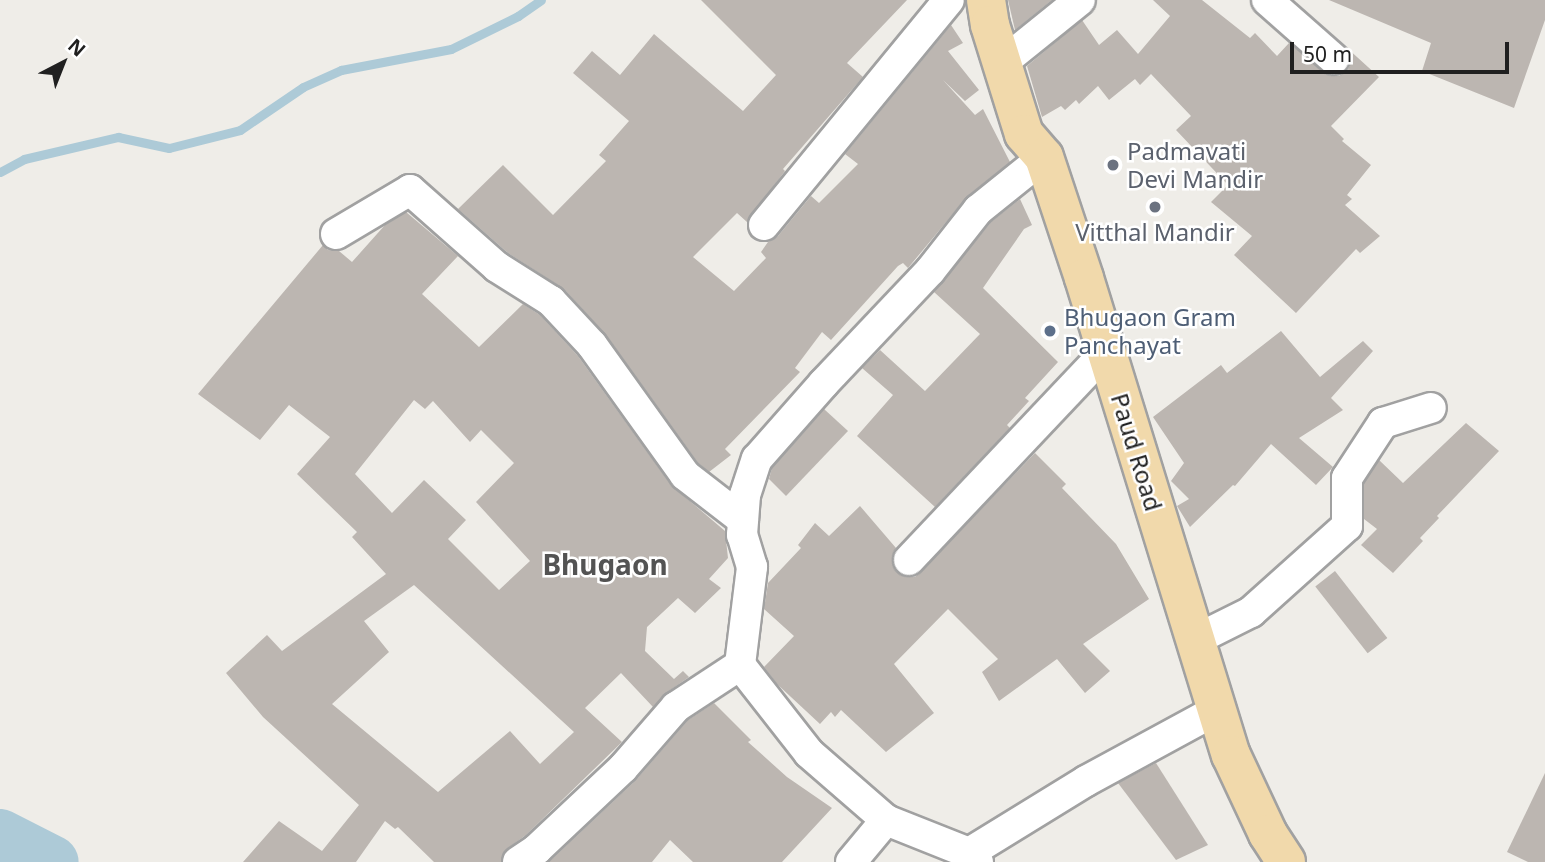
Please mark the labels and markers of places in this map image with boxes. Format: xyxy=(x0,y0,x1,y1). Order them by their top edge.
place label: Padmavati Devi Mandir xyxy=(1127,137,1263,193)
marker: Padmavati Devi Mandir xyxy=(1105,157,1121,173)
marker: Vitthal Mandir xyxy=(1147,199,1163,215)
place label: Vitthal Mandir xyxy=(1075,218,1235,246)
place label: Bhugaon Gram Panchayat xyxy=(1064,303,1236,359)
marker: Bhugaon Gram Panchayat xyxy=(1042,323,1058,339)

